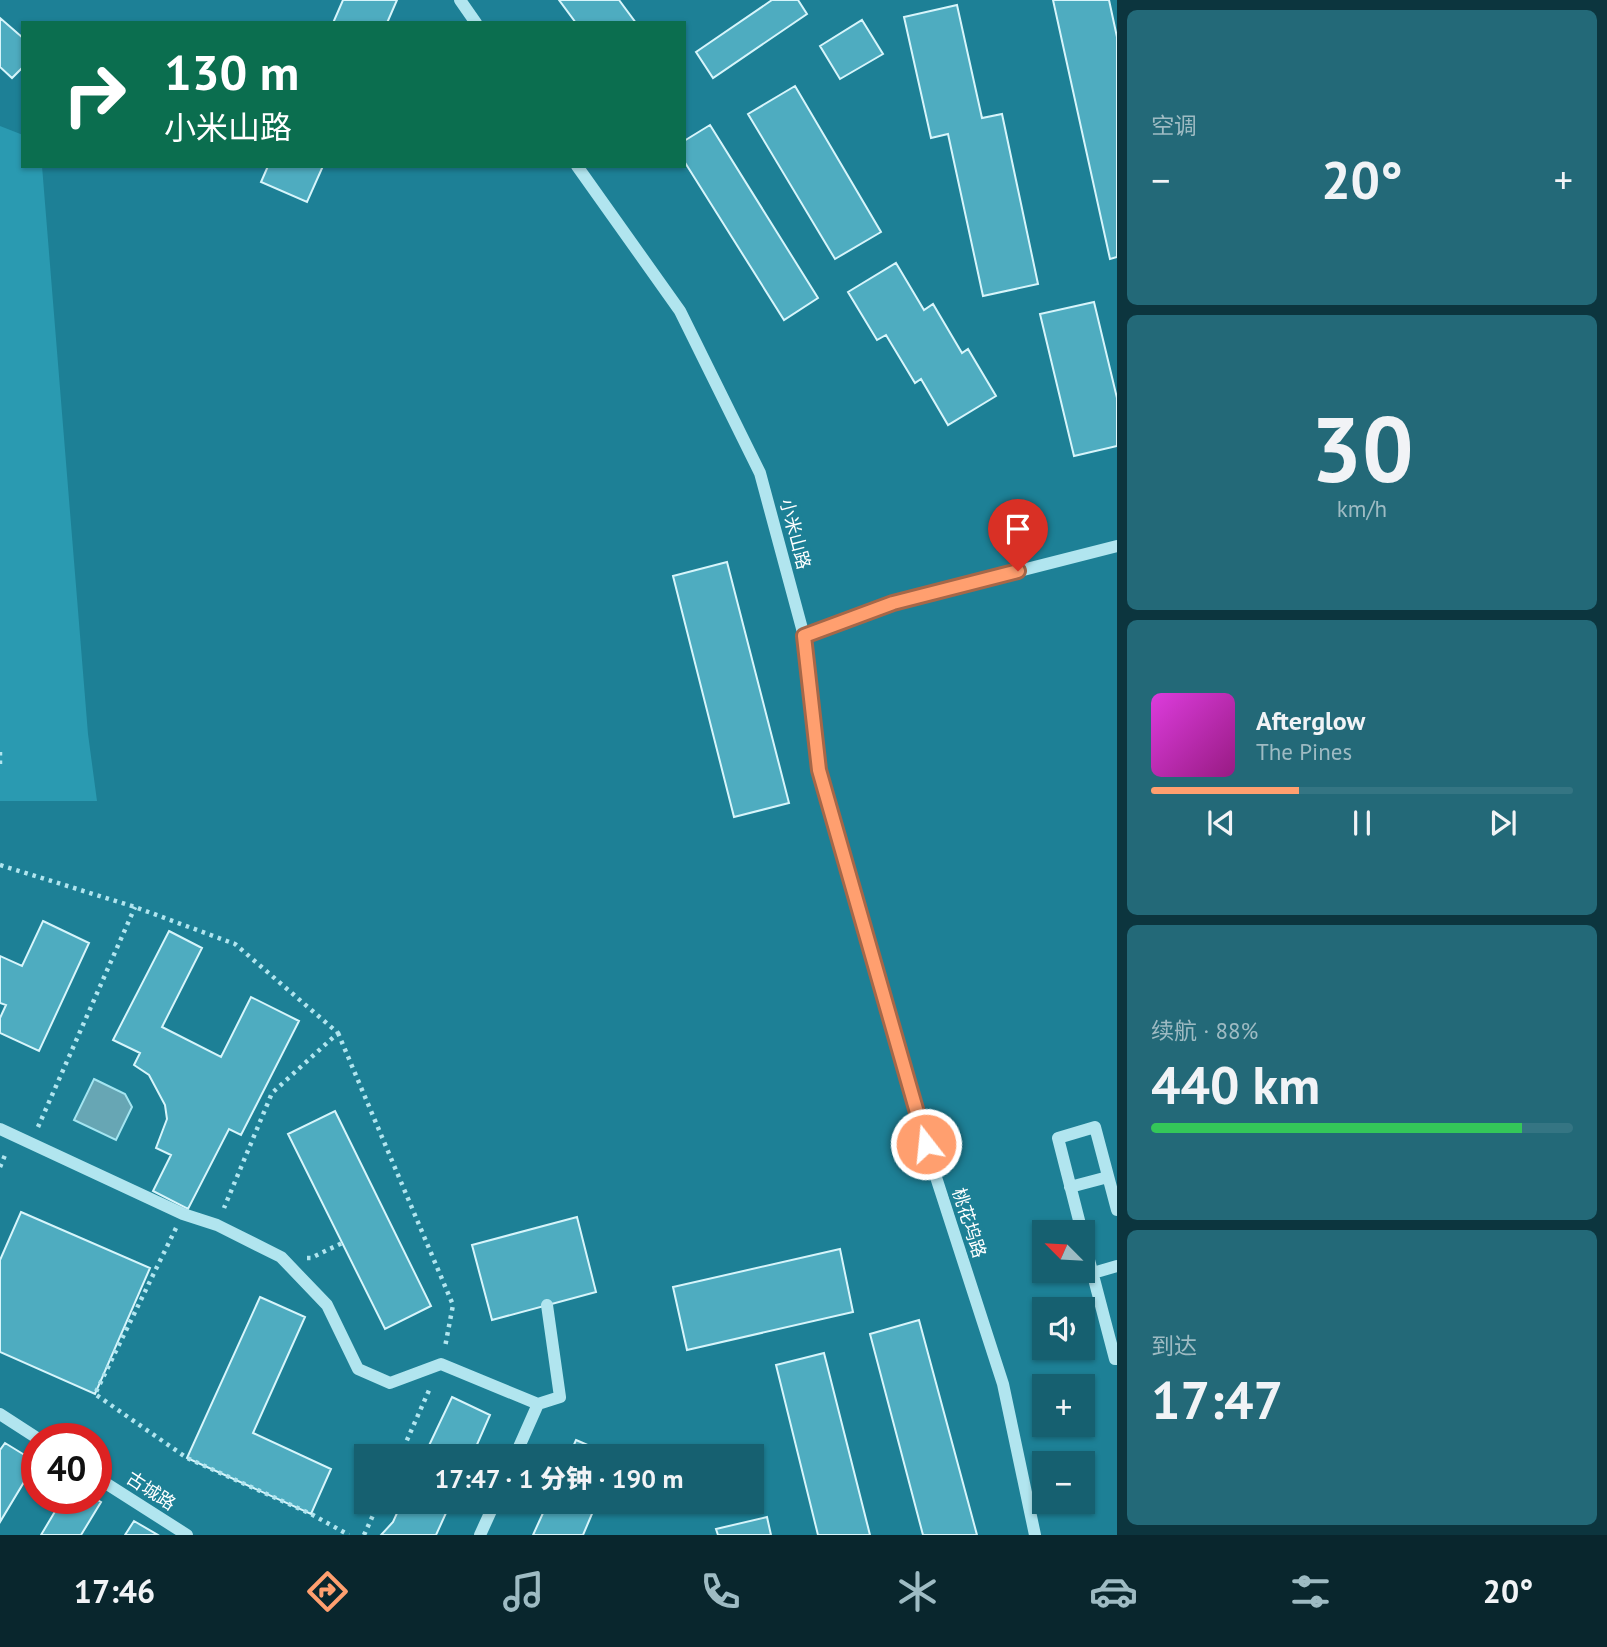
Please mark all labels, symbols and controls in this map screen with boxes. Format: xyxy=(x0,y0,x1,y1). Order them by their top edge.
text: 130 m xyxy=(164,40,299,104)
icon: right xyxy=(49,49,140,140)
text: 小米山路 xyxy=(164,106,292,148)
text: 空调 xyxy=(1151,111,1197,140)
text: 20° xyxy=(1321,146,1403,213)
text: − xyxy=(1151,155,1170,204)
text: + xyxy=(1554,155,1573,204)
text: 30 xyxy=(1310,389,1414,507)
text: km/h xyxy=(1337,494,1387,523)
street label: 小米山路 xyxy=(775,496,816,572)
pin xyxy=(988,499,1048,571)
icon: arrive xyxy=(999,510,1037,548)
text: Afterglow xyxy=(1256,704,1365,737)
text: The Pines xyxy=(1256,737,1352,766)
icon: previous xyxy=(1202,804,1240,842)
icon: pause xyxy=(1343,804,1381,842)
icon: next xyxy=(1484,804,1522,842)
text: 续航 · 88% xyxy=(1151,1016,1258,1045)
text: 440 km xyxy=(1151,1051,1320,1118)
position arrow xyxy=(889,1107,963,1181)
street label: 桃花坞路 xyxy=(947,1185,992,1261)
north arrow xyxy=(1032,1220,1096,1283)
map controls xyxy=(1032,1220,1095,1514)
button: sound xyxy=(1032,1297,1095,1360)
text: 到达 xyxy=(1151,1331,1197,1360)
text: 17:47 xyxy=(1151,1366,1283,1433)
button: + xyxy=(1032,1374,1095,1437)
speed limit sign: 40 xyxy=(21,1423,112,1514)
button: − xyxy=(1032,1451,1095,1514)
text: 17:47 · 1 分钟 · 190 m xyxy=(434,1462,684,1495)
street label: 古城路 xyxy=(122,1466,180,1515)
icon: directions xyxy=(303,1567,352,1616)
icon: music xyxy=(499,1567,548,1616)
icon: phone xyxy=(696,1567,745,1616)
icon: climate xyxy=(893,1567,942,1616)
icon: car xyxy=(1089,1567,1138,1616)
icon: filters xyxy=(1286,1567,1335,1616)
text: 17:46 xyxy=(74,1570,155,1612)
text: 20° xyxy=(1483,1570,1533,1612)

